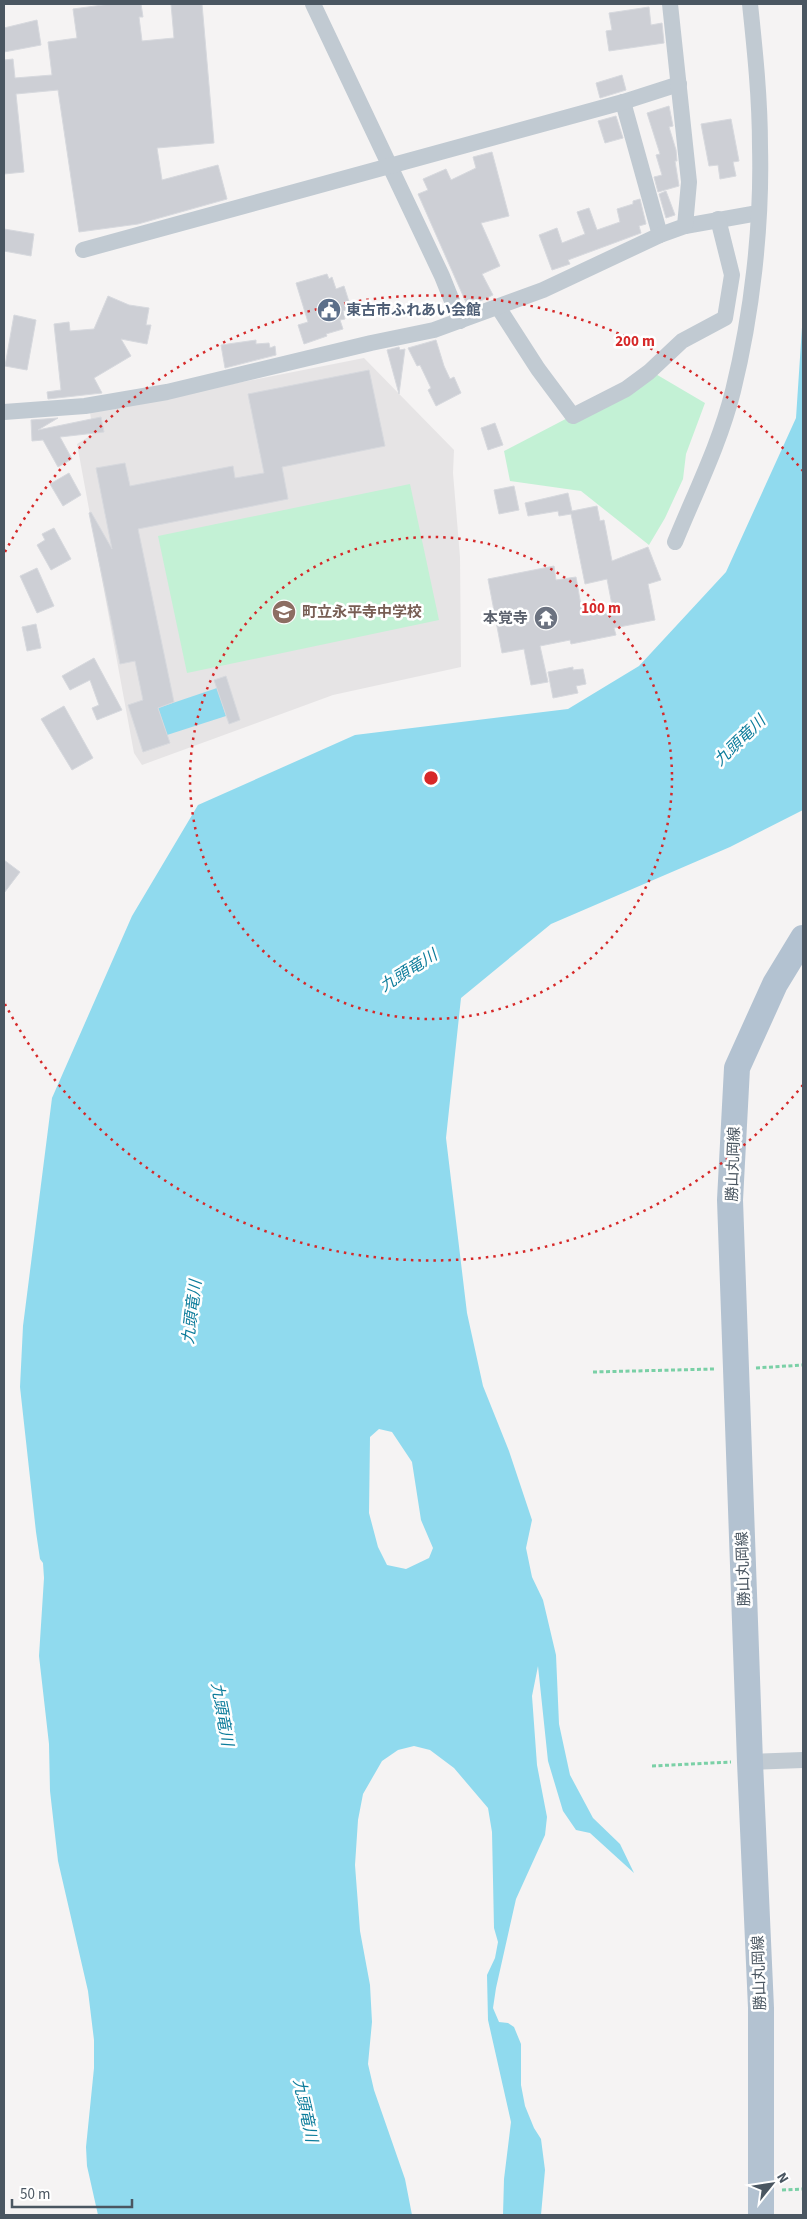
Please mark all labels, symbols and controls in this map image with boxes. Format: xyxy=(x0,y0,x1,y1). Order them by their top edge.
public building icon: 東古市ふれあい会館 xyxy=(316,297,342,323)
place label: 東古市ふれあい会館 xyxy=(346,300,481,321)
text: 200 m xyxy=(615,331,655,352)
text: 100 m xyxy=(581,598,621,619)
school or university icon: 町立永平寺中学校 xyxy=(271,599,297,625)
place label: 町立永平寺中学校 xyxy=(302,602,422,623)
temple icon: 本覚寺 xyxy=(533,605,559,631)
place label: 本覚寺 xyxy=(483,608,528,629)
water label: 九頭竜川 xyxy=(709,709,772,771)
centre of rings xyxy=(422,769,440,787)
water label: 九頭竜川 xyxy=(376,944,443,997)
street label: 勝山丸岡線 xyxy=(722,1126,745,1202)
water label: 九頭竜川 xyxy=(177,1277,207,1345)
street label: 勝山丸岡線 xyxy=(732,1531,755,1607)
water label: 九頭竜川 xyxy=(206,1681,239,1750)
street label: 勝山丸岡線 xyxy=(748,1935,771,2011)
water label: 九頭竜川 xyxy=(288,2077,323,2146)
north arrow xyxy=(747,2159,797,2209)
text: N xyxy=(771,2169,793,2187)
scale bar xyxy=(12,2176,132,2208)
text: 50 m xyxy=(20,2184,50,2205)

